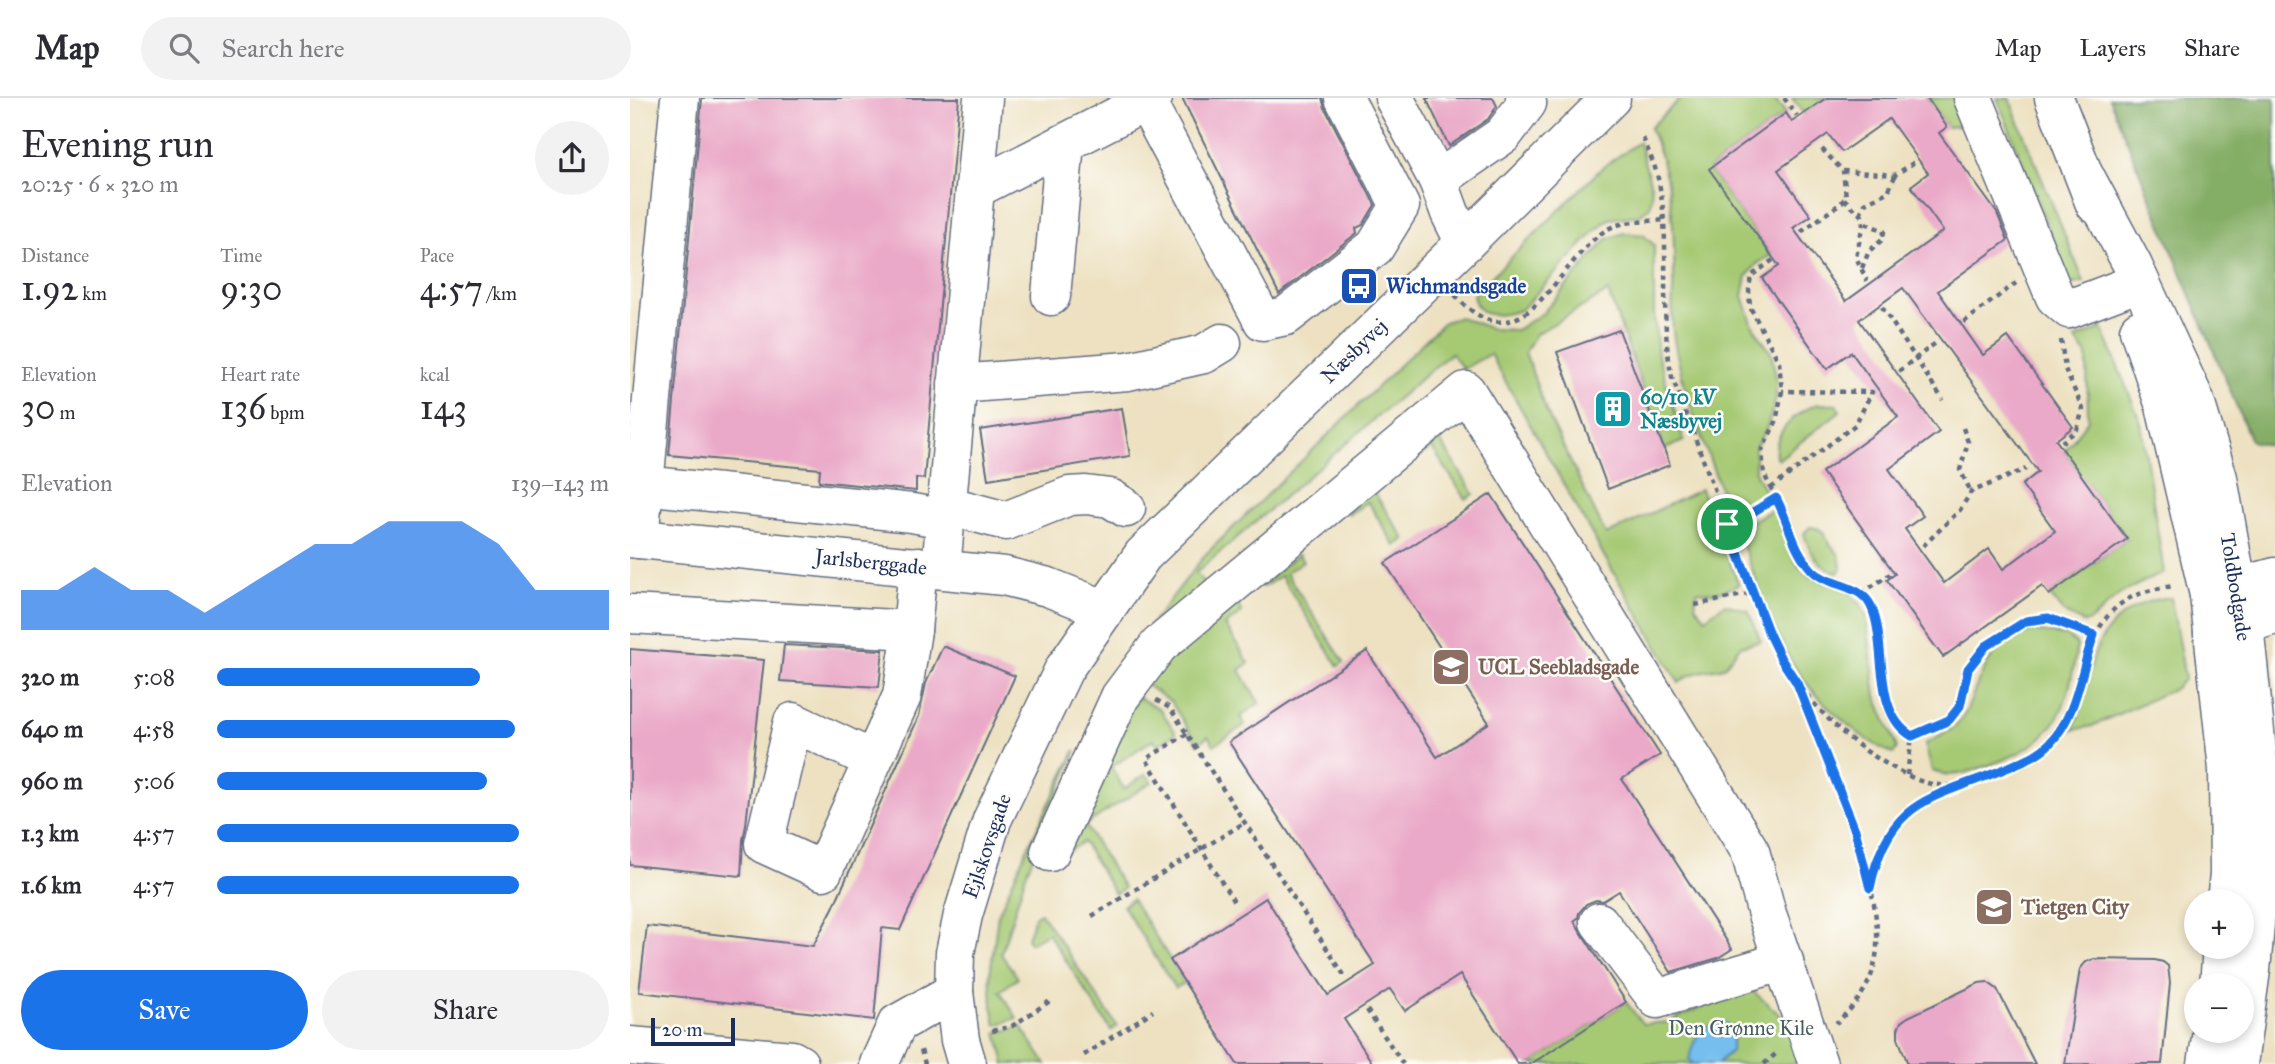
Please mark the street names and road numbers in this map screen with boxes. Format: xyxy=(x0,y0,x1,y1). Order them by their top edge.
street label: Næsbyvej xyxy=(1315,313,1393,389)
street label: Toldbodgade xyxy=(2215,531,2257,643)
street label: Jarlsberggade xyxy=(812,543,929,581)
street label: Ejlskovsgade xyxy=(957,790,1017,902)

